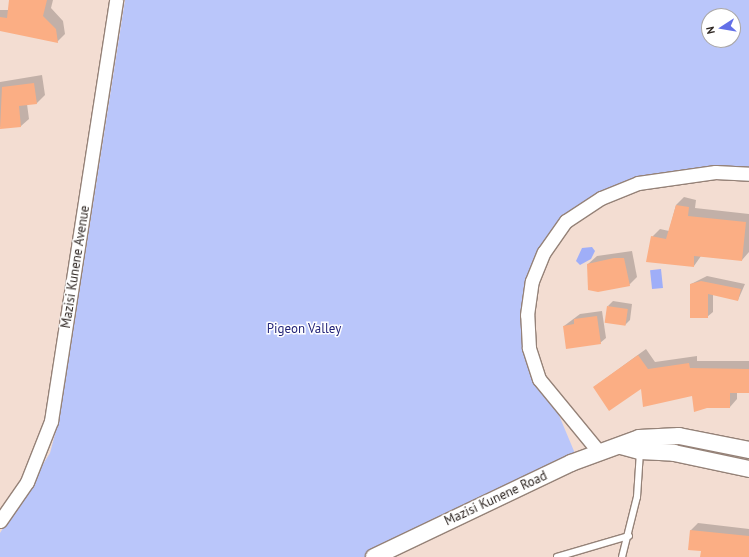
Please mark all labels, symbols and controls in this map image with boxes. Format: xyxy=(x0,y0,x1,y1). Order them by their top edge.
north arrow xyxy=(701,8,741,48)
text: N xyxy=(703,25,718,35)
street label: Mazisi Kunene Avenue xyxy=(59,204,93,330)
park label: Pigeon Valley xyxy=(267,321,341,337)
street label: Mazisi Kunene Road xyxy=(442,468,550,530)

